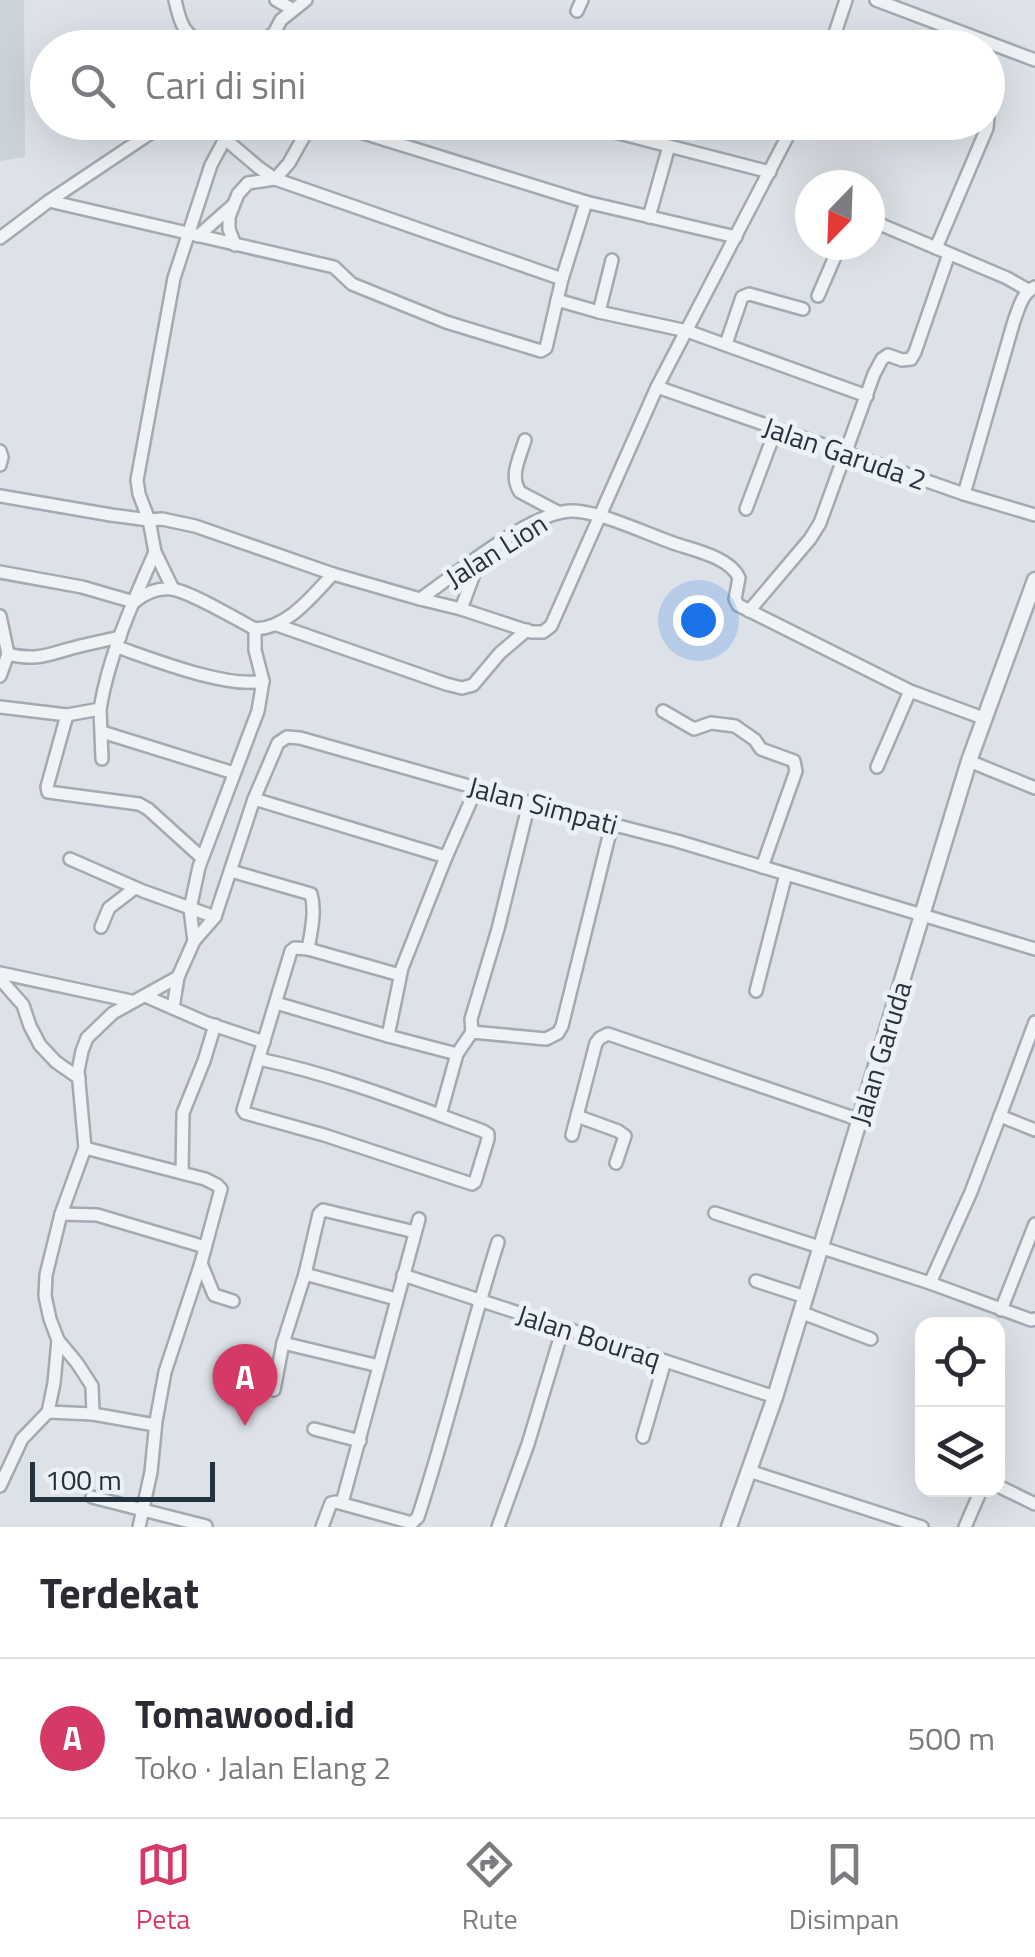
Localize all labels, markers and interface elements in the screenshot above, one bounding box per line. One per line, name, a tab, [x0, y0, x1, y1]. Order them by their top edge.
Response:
search box	[30, 30, 1005, 140]
text: Cari di sini	[145, 56, 306, 114]
icon: search	[65, 58, 120, 113]
north arrow	[795, 170, 885, 260]
street label: Jalan Garuda 2	[757, 405, 933, 501]
street label: Jalan Lion	[437, 502, 555, 598]
your location	[673, 595, 724, 646]
street label: Jalan Simpati	[463, 764, 623, 846]
street label: Jalan Garuda	[838, 976, 922, 1130]
street label: Jalan Bouraq	[511, 1293, 667, 1379]
map controls	[915, 1317, 1005, 1497]
button: locate	[915, 1317, 1005, 1407]
pin: A	[212, 1344, 278, 1426]
button: layers	[915, 1407, 1005, 1497]
scale bar	[30, 1457, 215, 1502]
text: 100 m	[45, 1458, 122, 1501]
text: Terdekat	[40, 1560, 199, 1624]
text: Tomawood.id	[135, 1685, 355, 1743]
text: A	[63, 1714, 82, 1762]
text: 500 m	[907, 1714, 995, 1762]
text: Toko · Jalan Elang 2	[135, 1743, 391, 1791]
tab: Peta	[136, 1837, 191, 1940]
tab: Rute	[462, 1837, 518, 1940]
tab: Disimpan	[789, 1837, 899, 1940]

